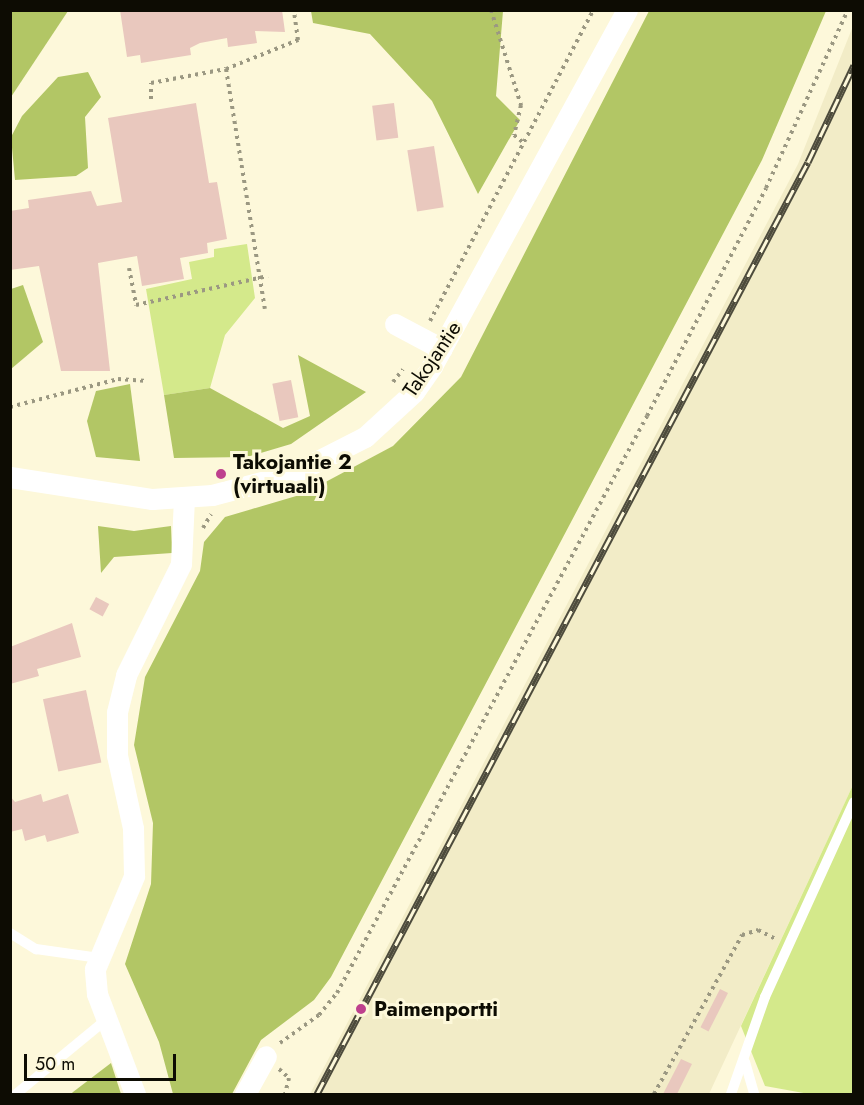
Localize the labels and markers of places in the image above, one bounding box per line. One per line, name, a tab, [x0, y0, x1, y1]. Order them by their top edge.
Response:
place label: Takojantie 2 (virtuaali)	[233, 449, 352, 499]
marker: Takojantie 2 (virtuaali)	[214, 467, 228, 481]
place label: Paimenportti	[374, 996, 498, 1022]
marker: Paimenportti	[352, 1000, 370, 1018]

